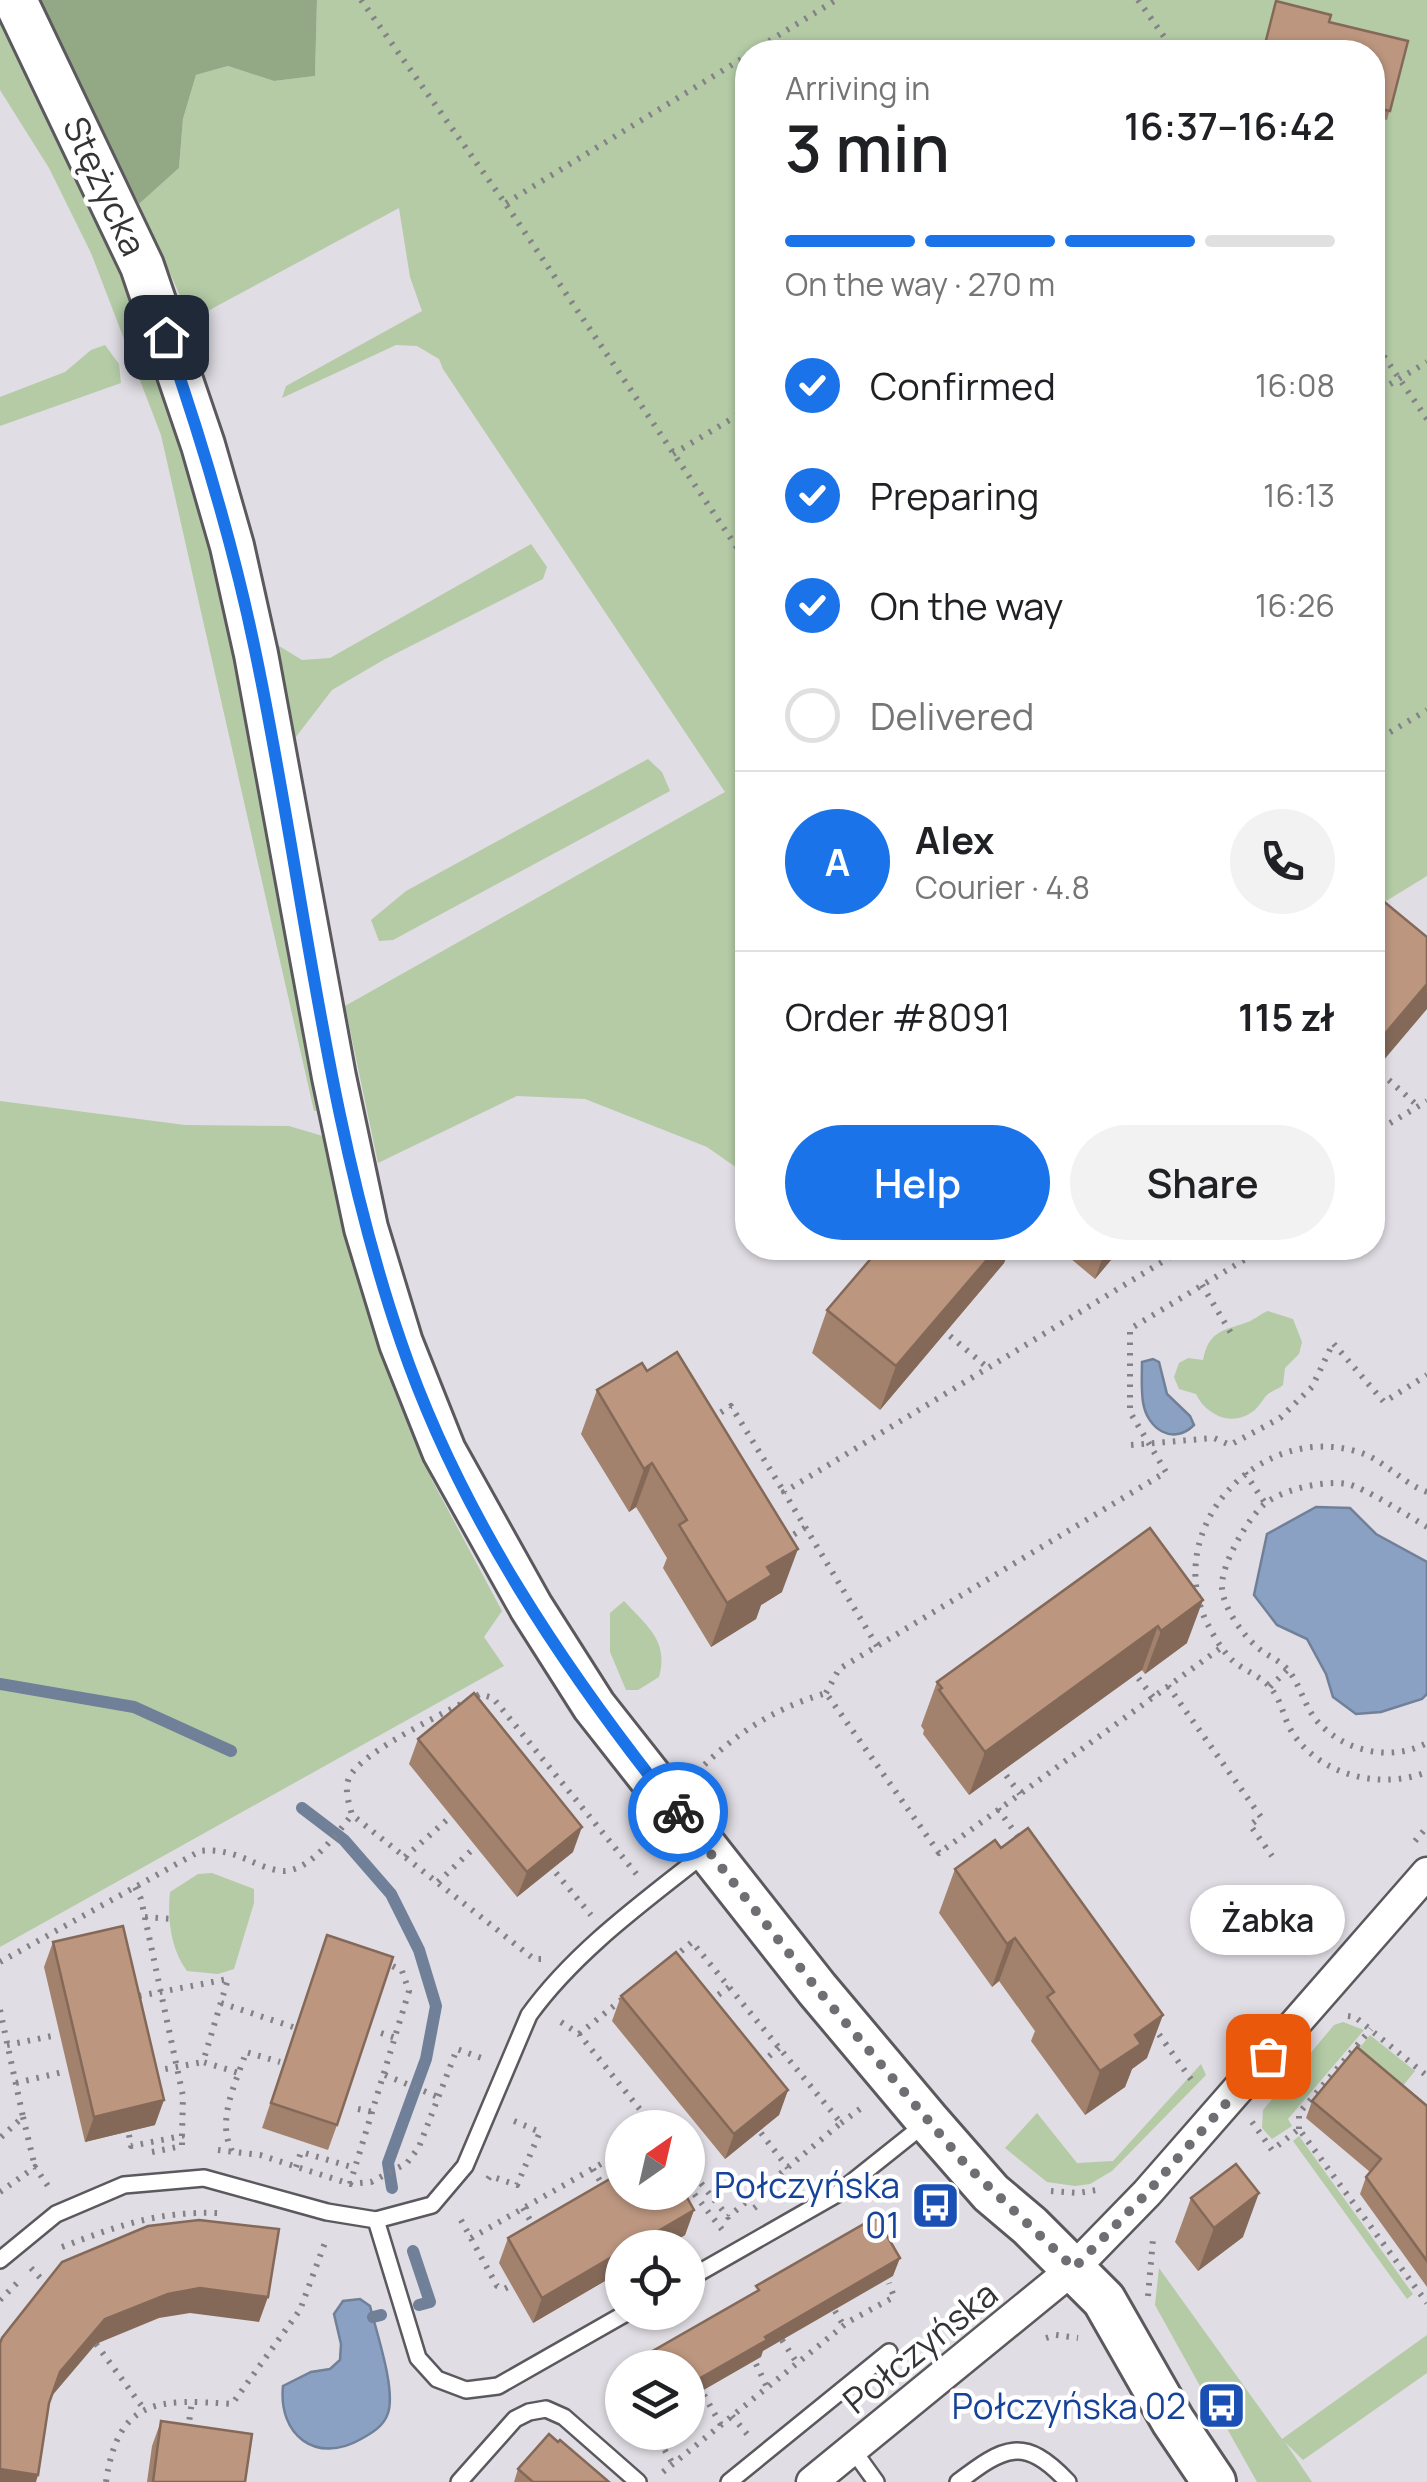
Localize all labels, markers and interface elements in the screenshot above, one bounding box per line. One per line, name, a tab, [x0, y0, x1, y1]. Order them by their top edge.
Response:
text: Arriving in	[785, 66, 930, 110]
text: 16:37–16:42	[1124, 99, 1335, 151]
text: 3 min	[785, 103, 950, 192]
street label: Stężycka	[52, 109, 158, 263]
text: On the way · 270 m	[785, 262, 1055, 306]
pin	[124, 295, 209, 380]
icon: home	[139, 310, 194, 365]
icon: check	[785, 358, 840, 413]
text: Confirmed	[870, 359, 1056, 411]
text: 16:08	[1255, 363, 1335, 407]
icon: check	[785, 468, 840, 523]
text: Preparing	[870, 469, 1039, 521]
text: 16:13	[1263, 473, 1335, 517]
icon: check	[785, 578, 840, 633]
text: On the way	[870, 579, 1063, 631]
text: 16:26	[1255, 583, 1335, 627]
text: Delivered	[870, 689, 1034, 741]
button: phone	[1230, 809, 1335, 914]
text: Alex	[915, 813, 994, 865]
text: A	[825, 835, 850, 887]
text: Courier · 4.8	[915, 865, 1090, 909]
text: Order #8091	[785, 990, 1010, 1042]
text: 115 zł	[1238, 990, 1335, 1042]
button: Help	[785, 1125, 1050, 1240]
button: Share	[1070, 1125, 1335, 1240]
courier	[628, 1762, 728, 1862]
icon: bike	[651, 1785, 706, 1840]
callout: Żabka	[1190, 1886, 1346, 1956]
text: Żabka	[1221, 1898, 1314, 1942]
pin	[1226, 2014, 1311, 2099]
icon: bag	[1241, 2029, 1296, 2084]
north arrow	[605, 2110, 705, 2210]
map controls	[605, 2110, 705, 2450]
place label: Połczyńska 01	[714, 2161, 900, 2249]
bus stop icon: Połczyńska 01	[909, 2179, 961, 2231]
button: locate	[605, 2230, 705, 2330]
street label: Połczyńska	[833, 2270, 1007, 2424]
button: layers	[605, 2350, 705, 2450]
bus stop icon: Połczyńska 02	[1195, 2380, 1247, 2432]
place label: Połczyńska 02	[952, 2382, 1186, 2430]

